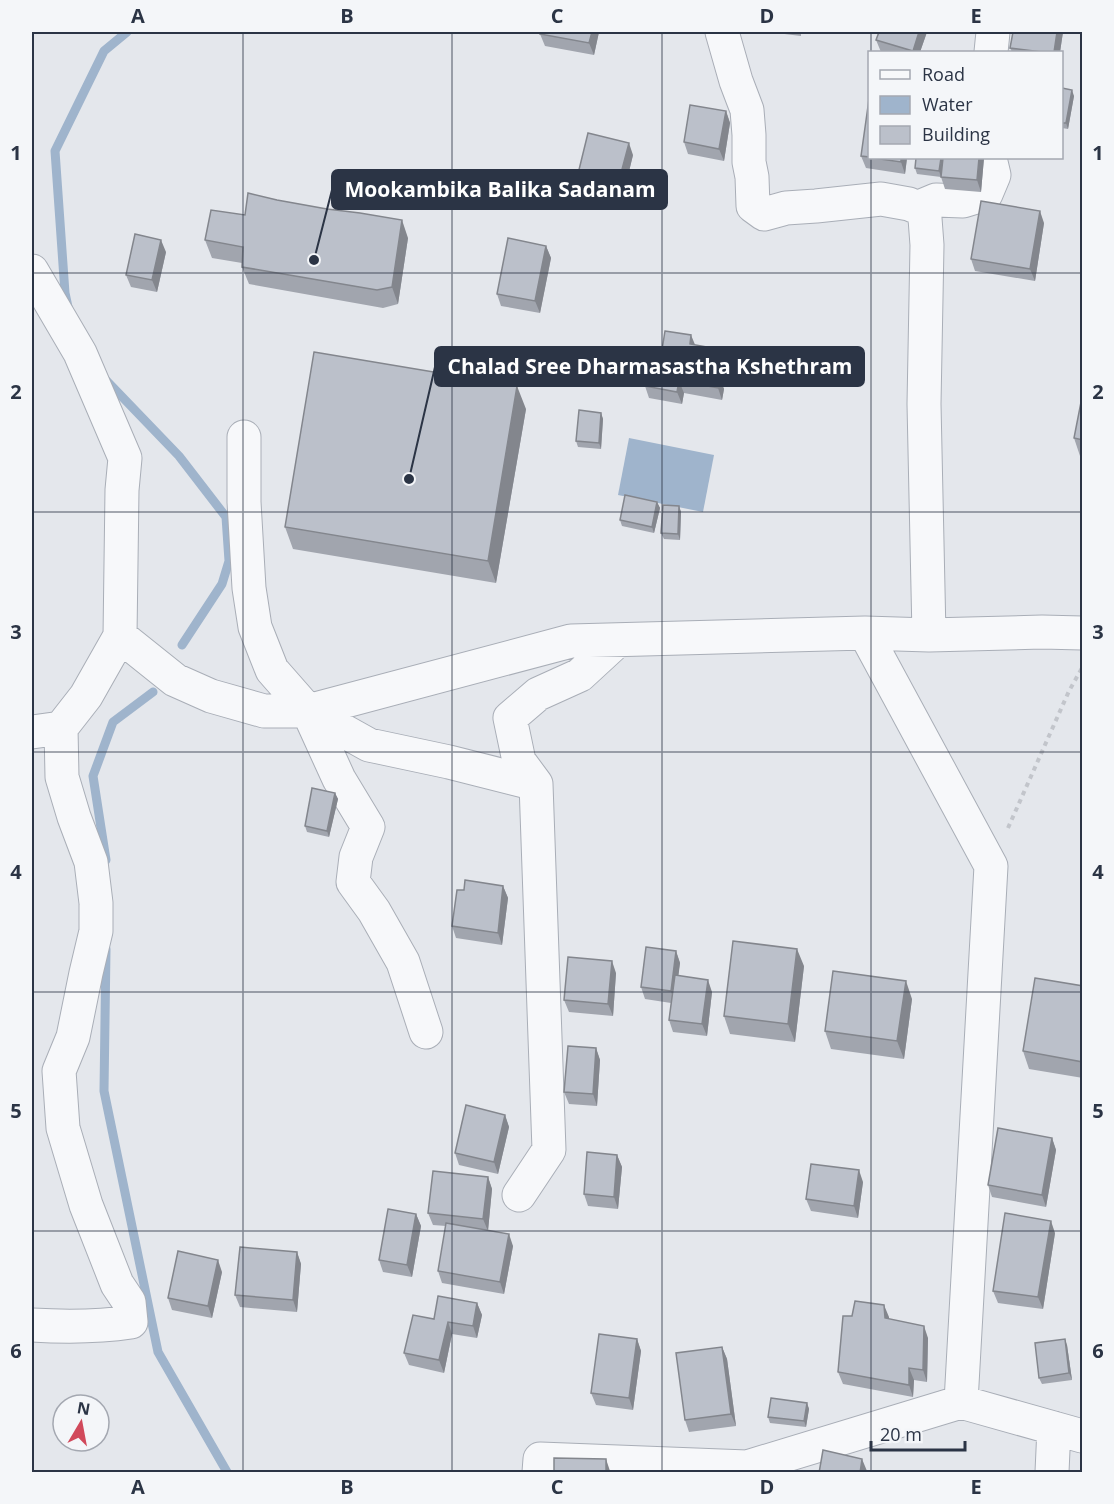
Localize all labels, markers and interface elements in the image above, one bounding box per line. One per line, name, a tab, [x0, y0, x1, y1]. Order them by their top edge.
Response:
text: A	[131, 2, 145, 29]
text: B	[340, 2, 354, 29]
text: C	[551, 2, 564, 29]
text: D	[760, 2, 774, 29]
text: E	[970, 2, 982, 29]
legend	[868, 51, 1063, 159]
text: Road	[922, 62, 965, 86]
text: Water	[922, 92, 973, 116]
text: Building	[922, 122, 990, 146]
text: 1	[10, 139, 22, 166]
text: 1	[1092, 139, 1104, 166]
callout: Mookambika Balika Sadanam	[332, 170, 667, 209]
text: Mookambika Balika Sadanam	[344, 175, 656, 203]
callout: Chalad Sree Dharmasastha Kshethram	[435, 347, 864, 386]
text: Chalad Sree Dharmasastha Kshethram	[448, 352, 852, 380]
text: 2	[10, 378, 22, 405]
text: 2	[1092, 378, 1104, 405]
text: 3	[10, 618, 22, 645]
text: 3	[1092, 618, 1104, 645]
text: 4	[10, 858, 22, 885]
text: 4	[1092, 858, 1104, 885]
text: 5	[10, 1097, 22, 1124]
text: 5	[1092, 1097, 1104, 1124]
text: 6	[10, 1337, 22, 1364]
text: 6	[1092, 1337, 1104, 1364]
north arrow	[51, 1393, 111, 1453]
text: N	[75, 1396, 92, 1420]
scale bar	[871, 1414, 966, 1452]
text: 20 m	[880, 1422, 922, 1446]
text: A	[131, 1473, 145, 1500]
text: B	[340, 1473, 354, 1500]
text: C	[551, 1473, 564, 1500]
text: D	[760, 1473, 774, 1500]
text: E	[970, 1473, 982, 1500]

